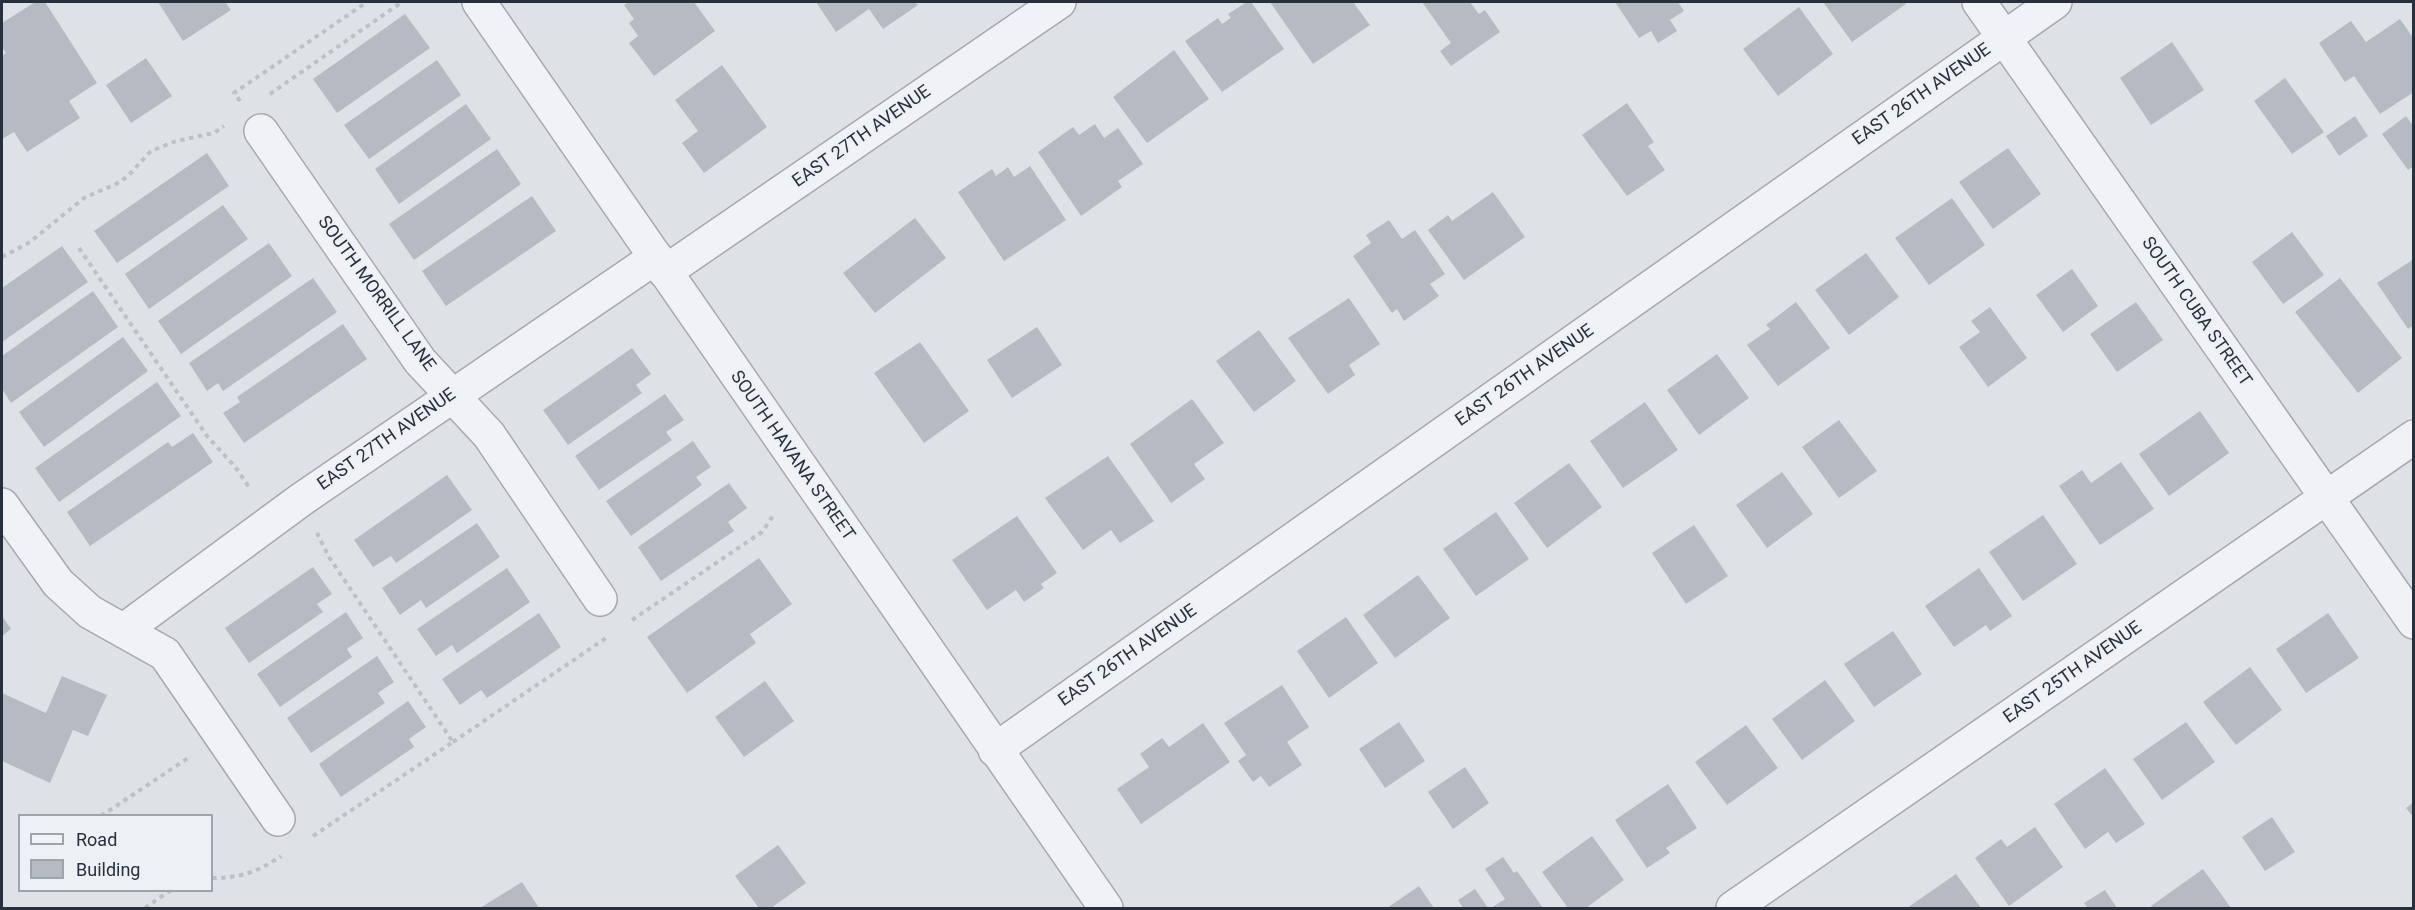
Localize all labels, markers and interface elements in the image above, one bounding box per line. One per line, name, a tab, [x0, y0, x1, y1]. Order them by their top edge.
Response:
street label: EAST 26TH AVENUE	[1849, 39, 1995, 151]
street label: EAST 27TH AVENUE	[789, 81, 935, 193]
street label: SOUTH MORRILL LANE	[312, 212, 440, 376]
street label: SOUTH CUBA STREET	[2136, 233, 2256, 391]
street label: EAST 26TH AVENUE	[1452, 320, 1598, 432]
street label: SOUTH HAVANA STREET	[725, 367, 859, 545]
street label: EAST 27TH AVENUE	[314, 384, 460, 496]
street label: EAST 26TH AVENUE	[1055, 600, 1201, 712]
street label: EAST 25TH AVENUE	[2000, 617, 2146, 729]
legend	[18, 814, 213, 892]
text: Road	[76, 829, 117, 850]
text: Building	[76, 859, 140, 880]

